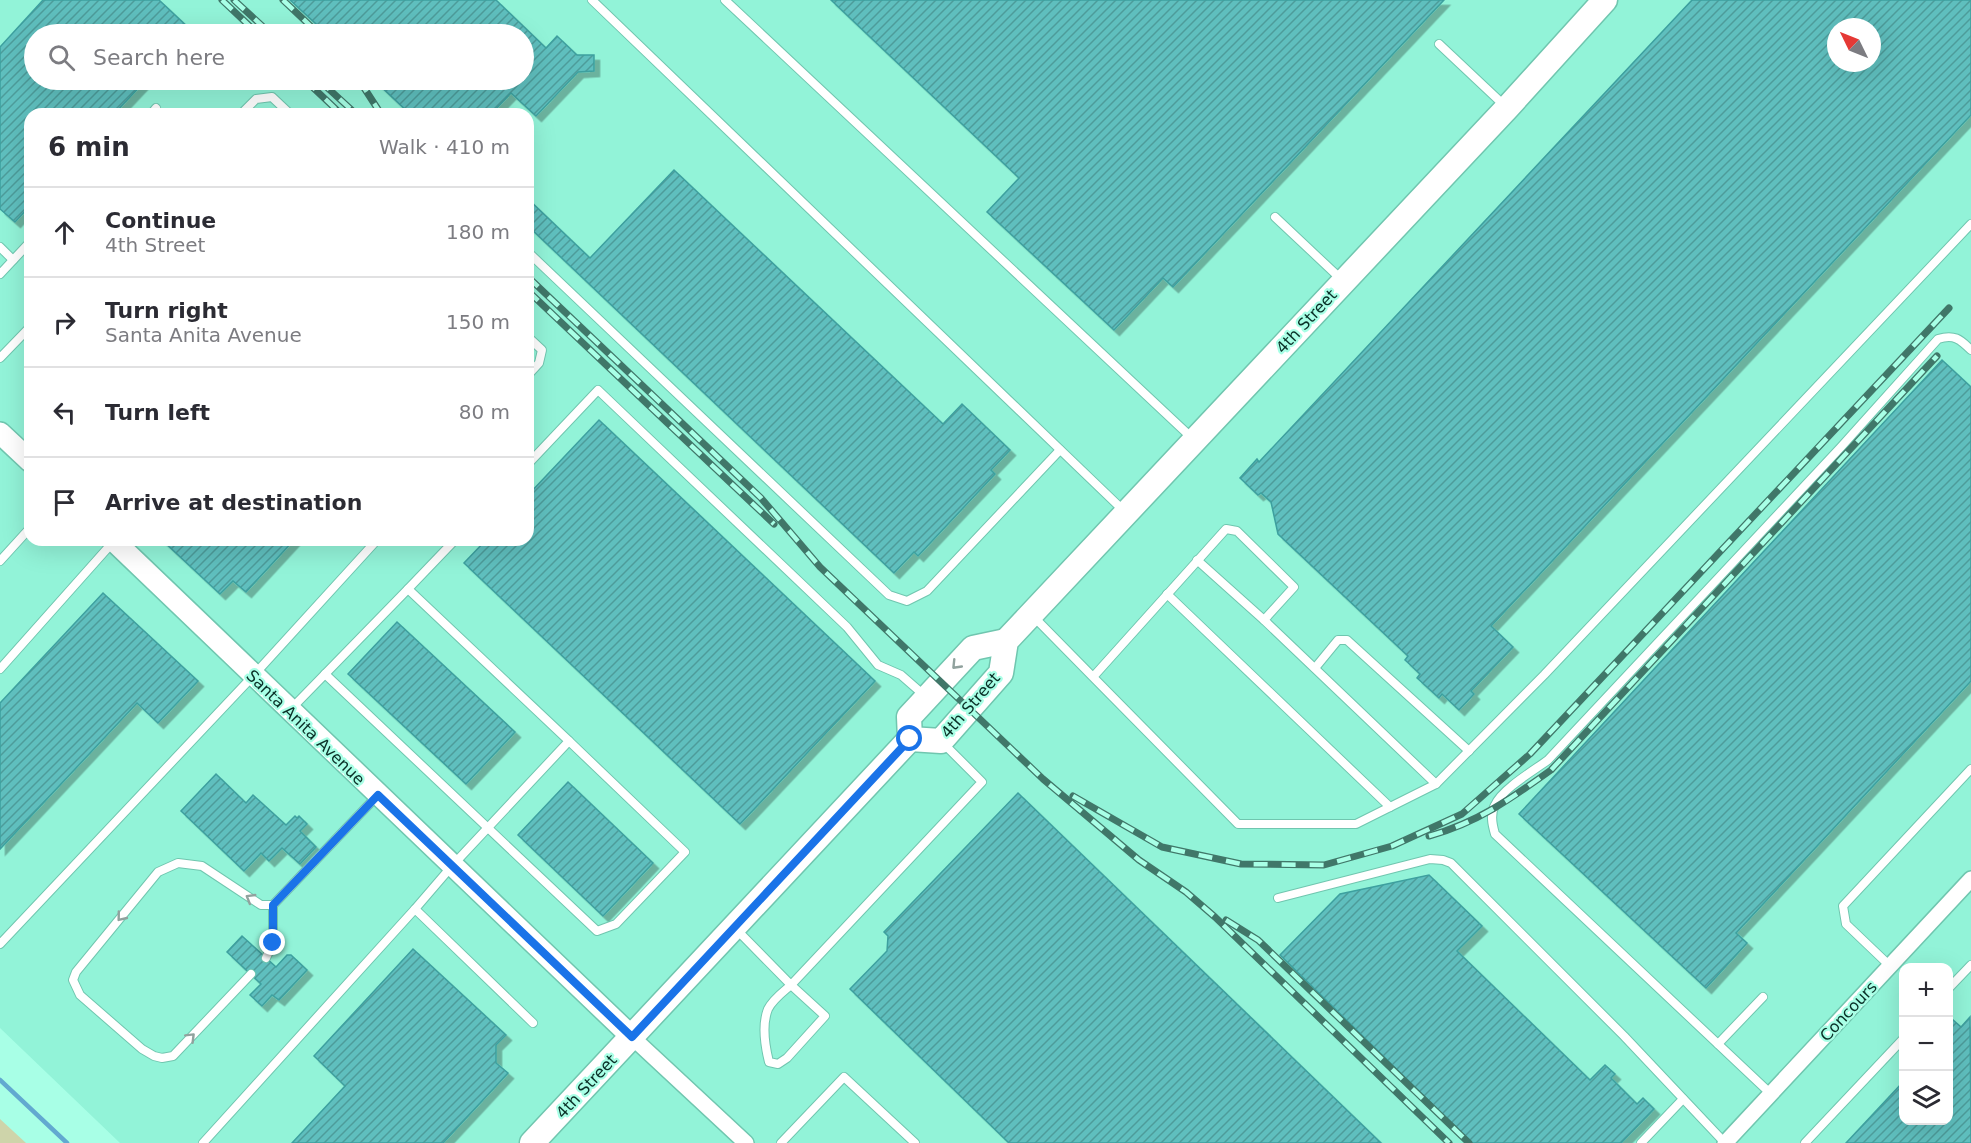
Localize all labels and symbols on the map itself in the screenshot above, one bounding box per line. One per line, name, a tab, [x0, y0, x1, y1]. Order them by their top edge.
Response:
north arrow	[1827, 18, 1881, 72]
street label: 4th Street	[1272, 285, 1341, 357]
one-way arrow	[952, 658, 963, 669]
street label: Santa Anita Avenue	[242, 666, 369, 789]
street label: 4th Street	[937, 669, 1004, 742]
route start	[896, 725, 922, 751]
one-way arrow	[246, 894, 256, 906]
one-way arrow	[117, 910, 128, 921]
route end	[259, 929, 285, 955]
street label: Concours	[1816, 978, 1881, 1045]
one-way arrow	[184, 1034, 195, 1044]
street label: 4th Street	[552, 1050, 621, 1122]

